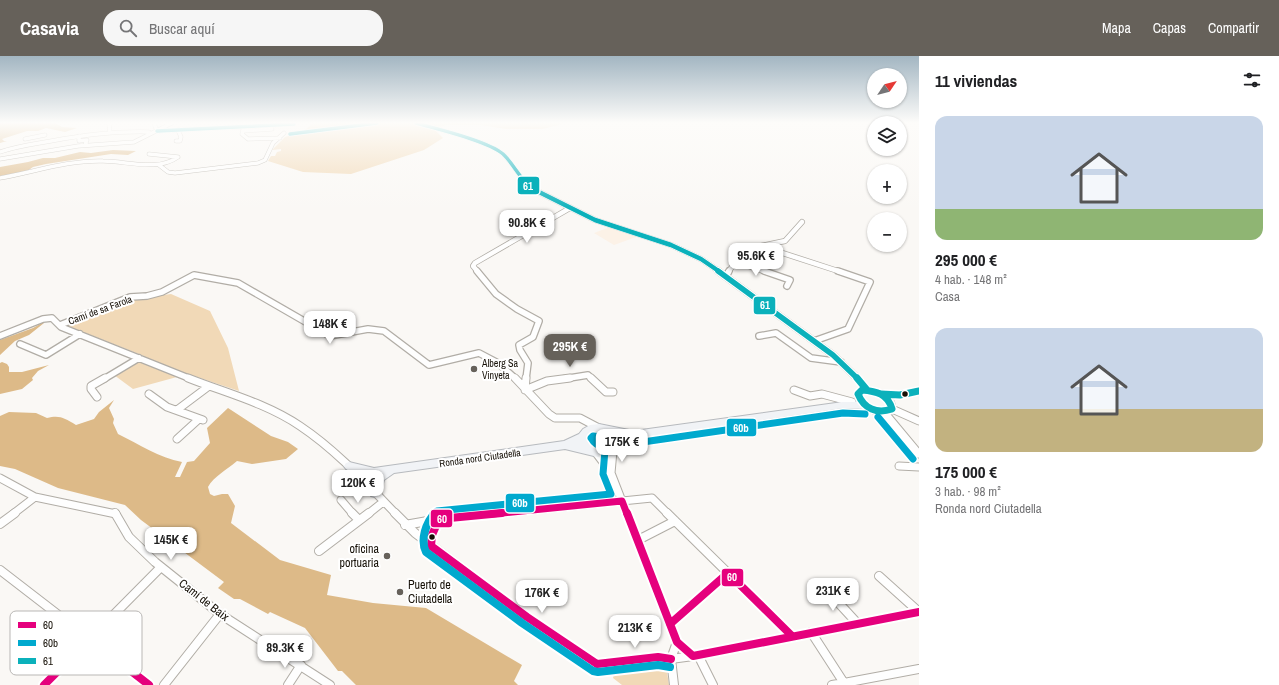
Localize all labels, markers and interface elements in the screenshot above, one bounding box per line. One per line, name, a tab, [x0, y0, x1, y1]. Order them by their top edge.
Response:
search box	[103, 10, 383, 46]
text: Casavia	[20, 15, 79, 41]
icon: search	[117, 17, 139, 39]
text: Buscar aquí	[149, 18, 215, 39]
text: Mapa	[1102, 19, 1131, 37]
text: Capas	[1153, 19, 1186, 37]
text: Compartir	[1208, 19, 1259, 37]
north arrow	[867, 68, 907, 108]
map controls	[867, 68, 907, 252]
text: 11 viviendas	[935, 69, 1017, 92]
icon: filters	[1241, 69, 1263, 91]
button: layers	[867, 116, 907, 156]
icon: home	[1063, 142, 1135, 214]
button: +	[867, 164, 907, 204]
line badge: 61	[517, 176, 540, 195]
text: 61	[523, 179, 533, 193]
pin: 90.8K €	[490, 210, 564, 244]
button: −	[867, 212, 907, 252]
text: 90.8K €	[508, 214, 546, 231]
pin: 95.6K €	[719, 243, 793, 277]
text: 95.6K €	[737, 247, 775, 264]
text: 295 000 €	[935, 248, 997, 271]
text: 4 hab. · 148 m²	[935, 271, 1007, 288]
text: Casa	[935, 288, 960, 305]
street label: Camí de sa Farola	[66, 292, 134, 328]
line badge: 61	[753, 296, 776, 315]
text: 61	[760, 298, 770, 312]
pin: 148K €	[297, 311, 363, 345]
text: 148K €	[313, 315, 347, 332]
pin: 295K €	[537, 334, 603, 368]
text: 295K €	[553, 338, 587, 355]
icon: home	[1063, 354, 1135, 426]
place label: Alberg Sa Vinyeta	[481, 357, 518, 382]
marker: Alberg Sa Vinyeta	[469, 364, 479, 374]
unlabelled marker	[900, 389, 910, 399]
line badge: 60b	[726, 418, 757, 437]
text: 60b	[733, 421, 749, 435]
pin: 175K €	[589, 429, 655, 463]
text: 175K €	[605, 433, 639, 450]
street label: Ronda nord Ciutadella	[438, 446, 522, 470]
text: 175 000 €	[935, 460, 997, 483]
pin: 120K €	[325, 470, 391, 504]
text: 120K €	[341, 474, 375, 491]
text: 3 hab. · 98 m²	[935, 483, 1001, 500]
line badge: 60b	[505, 493, 535, 513]
text: 60b	[512, 496, 528, 510]
text: Ronda nord Ciutadella	[935, 500, 1042, 517]
line badge: 60	[430, 509, 453, 528]
text: 60	[437, 512, 447, 526]
pin: 145K €	[138, 527, 204, 561]
text: 145K €	[154, 531, 188, 548]
unlabelled marker	[427, 532, 437, 542]
place label: oficina portuaria	[340, 541, 380, 571]
marker: oficina portuaria	[382, 551, 392, 561]
line badge: 60	[721, 568, 744, 587]
text: 60	[727, 570, 737, 584]
street label: Camí de Baix	[176, 575, 232, 625]
place label: Puerto de Ciutadella	[408, 577, 453, 607]
pin: 231K €	[800, 578, 866, 612]
pin: 176K €	[509, 580, 575, 614]
text: 231K €	[816, 582, 850, 599]
text: 176K €	[525, 584, 559, 601]
marker: Puerto de Ciutadella	[395, 587, 405, 597]
legend	[10, 611, 142, 675]
pin: 213K €	[602, 615, 668, 649]
text: 60	[43, 618, 53, 632]
text: 213K €	[618, 619, 652, 636]
pin: 89.3K €	[248, 635, 322, 669]
text: 60b	[43, 636, 58, 650]
text: 89.3K €	[266, 639, 304, 656]
text: 61	[43, 654, 53, 668]

